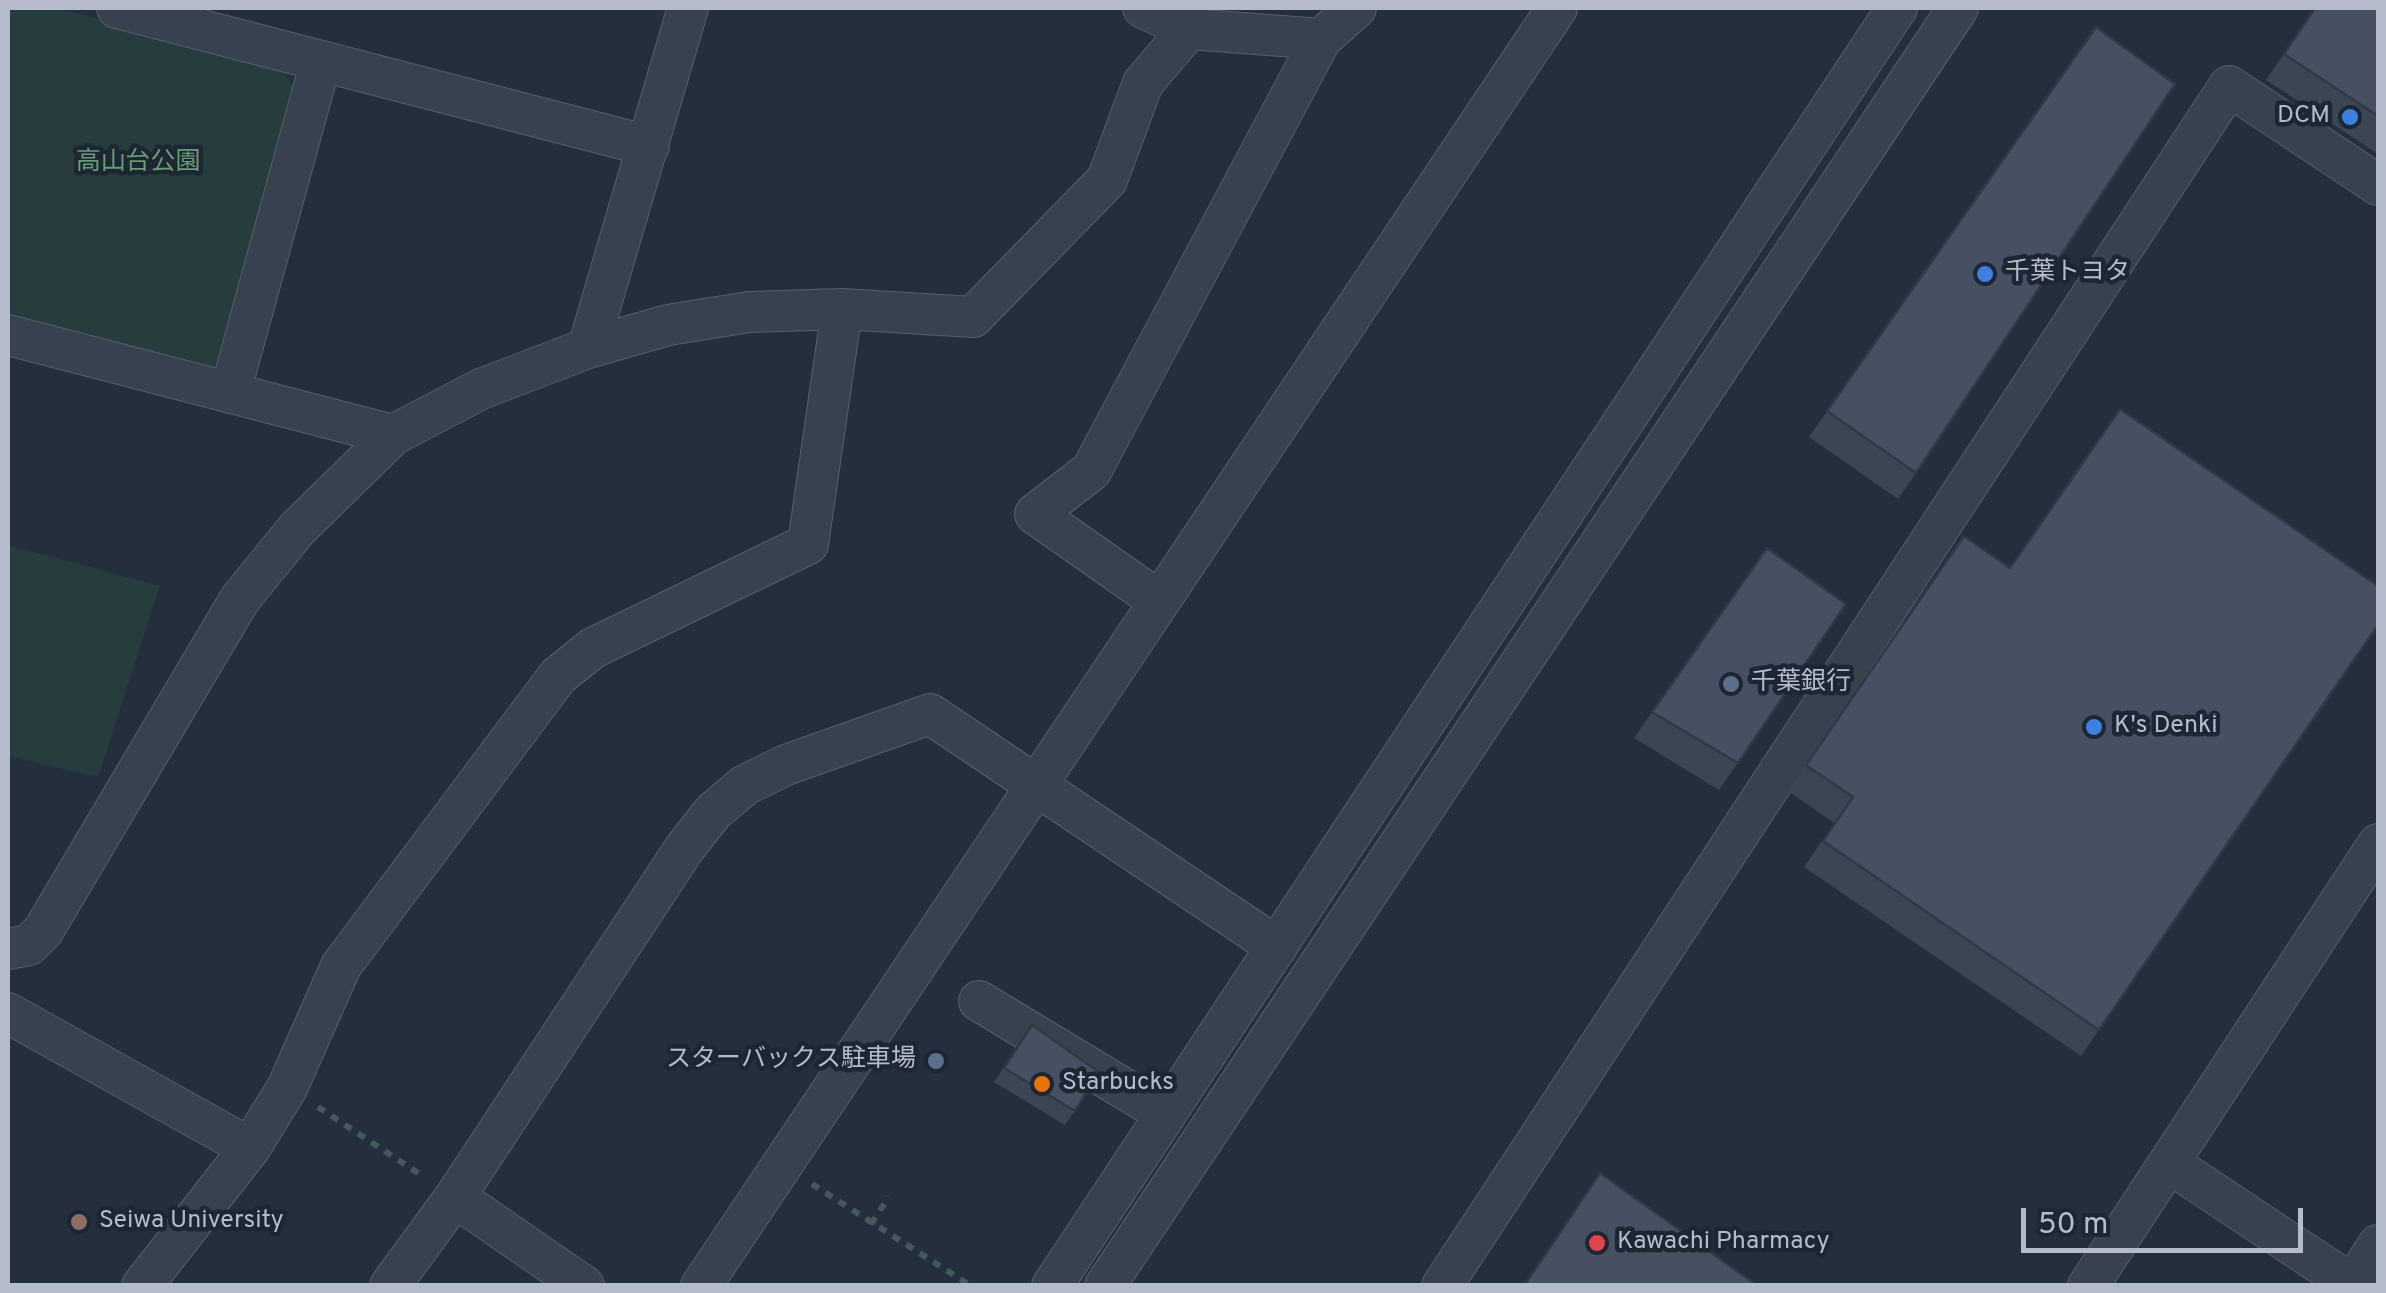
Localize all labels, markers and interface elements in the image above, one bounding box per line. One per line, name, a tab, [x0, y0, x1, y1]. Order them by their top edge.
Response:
place label: DCM	[2277, 102, 2330, 132]
marker: DCM	[2339, 106, 2361, 128]
park label: 高山台公園	[76, 149, 200, 179]
place label: 千葉トヨタ	[2005, 259, 2130, 289]
marker: 千葉トヨタ	[1974, 263, 1996, 285]
place label: 千葉銀行	[1751, 669, 1851, 699]
marker: 千葉銀行	[1720, 673, 1742, 695]
place label: K's Denki	[2114, 712, 2218, 742]
marker: K's Denki	[2083, 716, 2105, 738]
place label: スターバックス駐車場	[666, 1046, 916, 1076]
marker: スターバックス駐車場	[925, 1050, 947, 1072]
place label: Starbucks	[1062, 1069, 1174, 1099]
marker: Starbucks	[1031, 1073, 1053, 1095]
scale bar	[2026, 1188, 2308, 1250]
place label: Seiwa University	[99, 1207, 284, 1237]
text: 50 m	[2038, 1207, 2108, 1244]
marker: Seiwa University	[68, 1211, 90, 1233]
place label: Kawachi Pharmacy	[1617, 1228, 1830, 1258]
marker: Kawachi Pharmacy	[1586, 1232, 1608, 1254]

